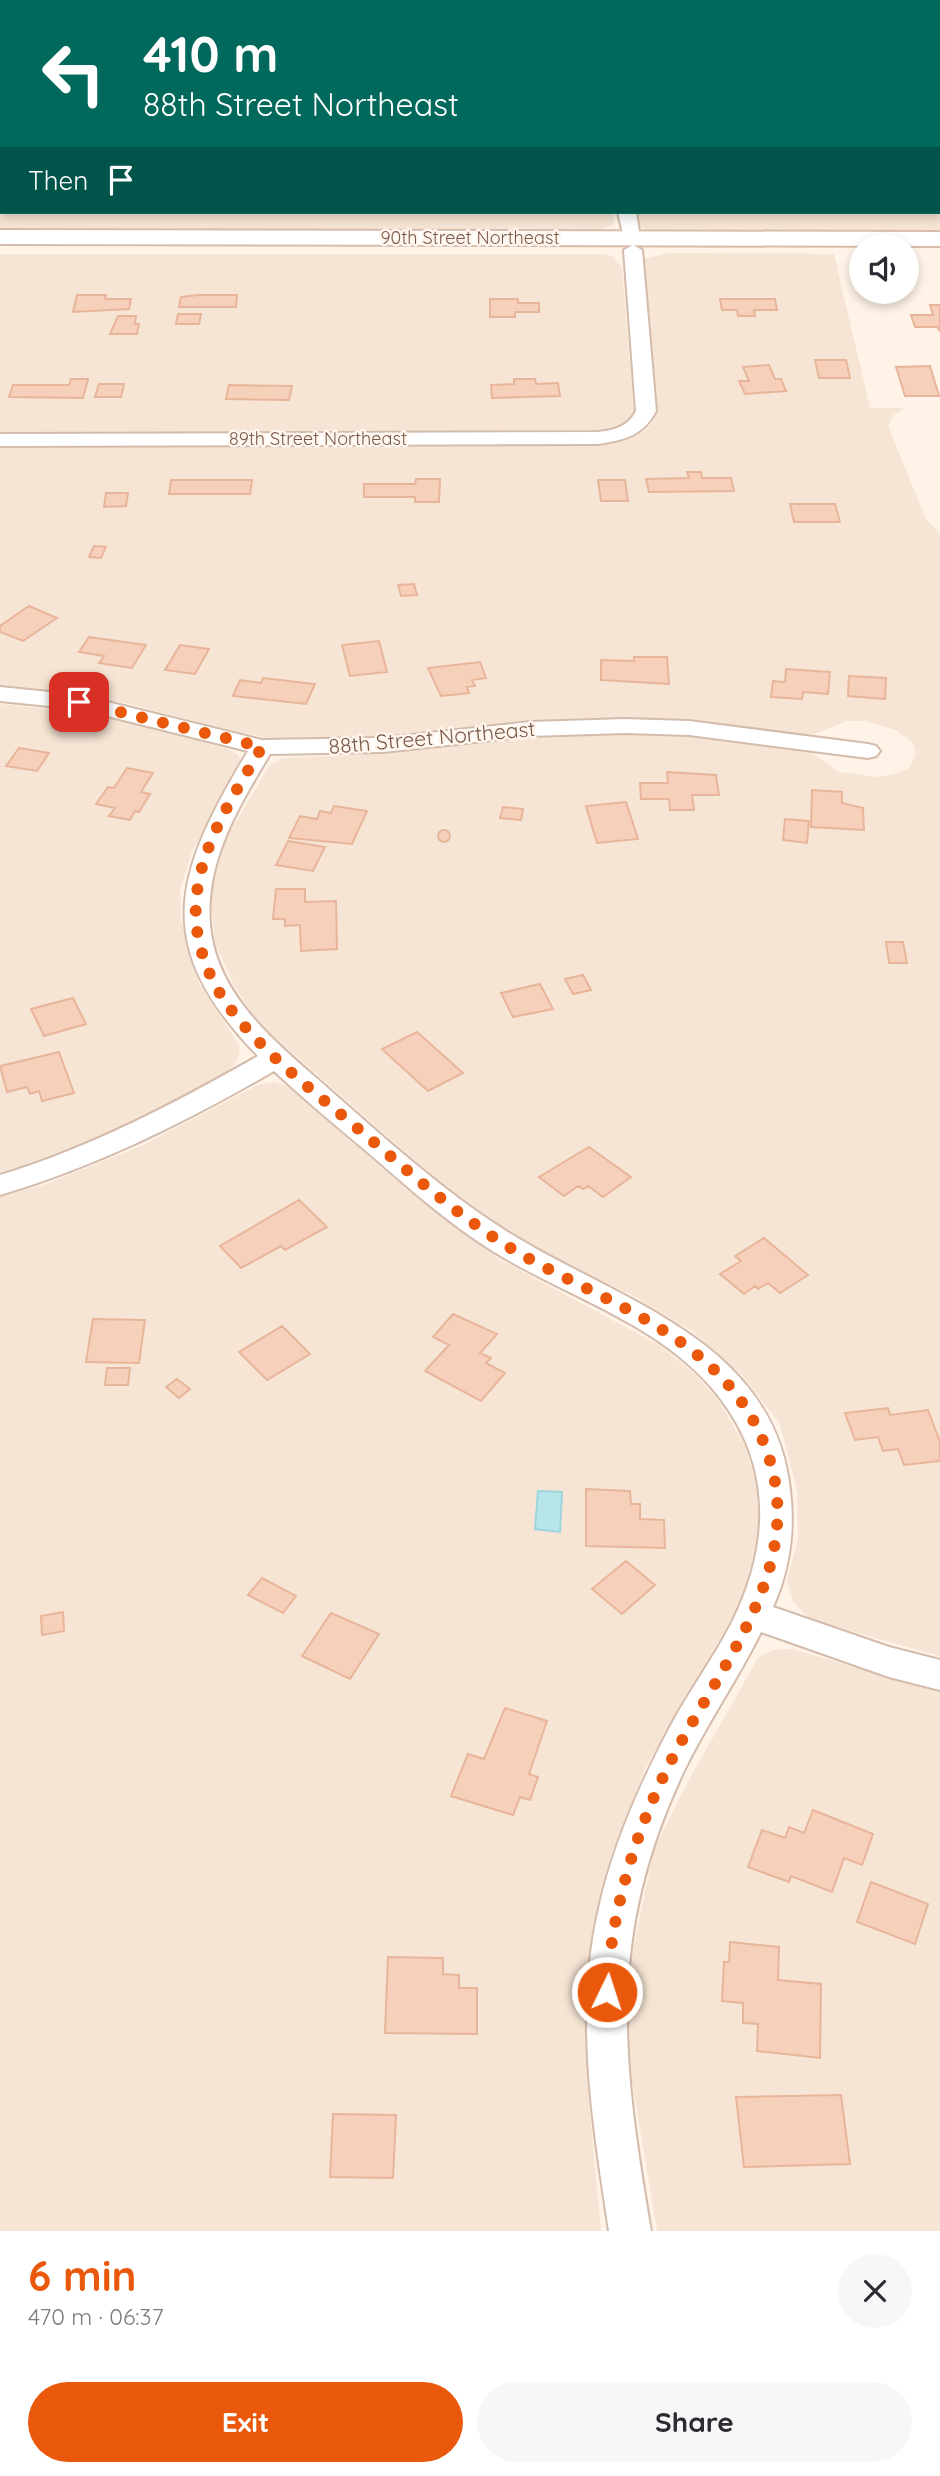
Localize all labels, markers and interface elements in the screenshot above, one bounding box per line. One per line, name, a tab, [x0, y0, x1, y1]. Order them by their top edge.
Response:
text: 410 m	[143, 23, 278, 84]
icon: left	[28, 28, 119, 119]
text: 88th Street Northeast	[143, 84, 459, 124]
icon: arrive	[102, 161, 140, 199]
text: Then	[28, 164, 88, 197]
street label: 90th Street Northeast	[380, 226, 560, 249]
map controls	[849, 234, 919, 304]
button: sound	[849, 234, 919, 304]
street label: 89th Street Northeast	[229, 427, 407, 450]
pin	[49, 672, 109, 732]
icon: arrive	[60, 683, 98, 721]
street label: 88th Street Northeast	[328, 715, 536, 759]
position arrow	[570, 1955, 644, 2029]
text: 6 min	[28, 2249, 137, 2302]
button: close	[838, 2254, 912, 2328]
text: 470 m · 06:37	[28, 2302, 163, 2331]
button: Exit	[28, 2382, 463, 2462]
button: Share	[477, 2382, 912, 2462]

